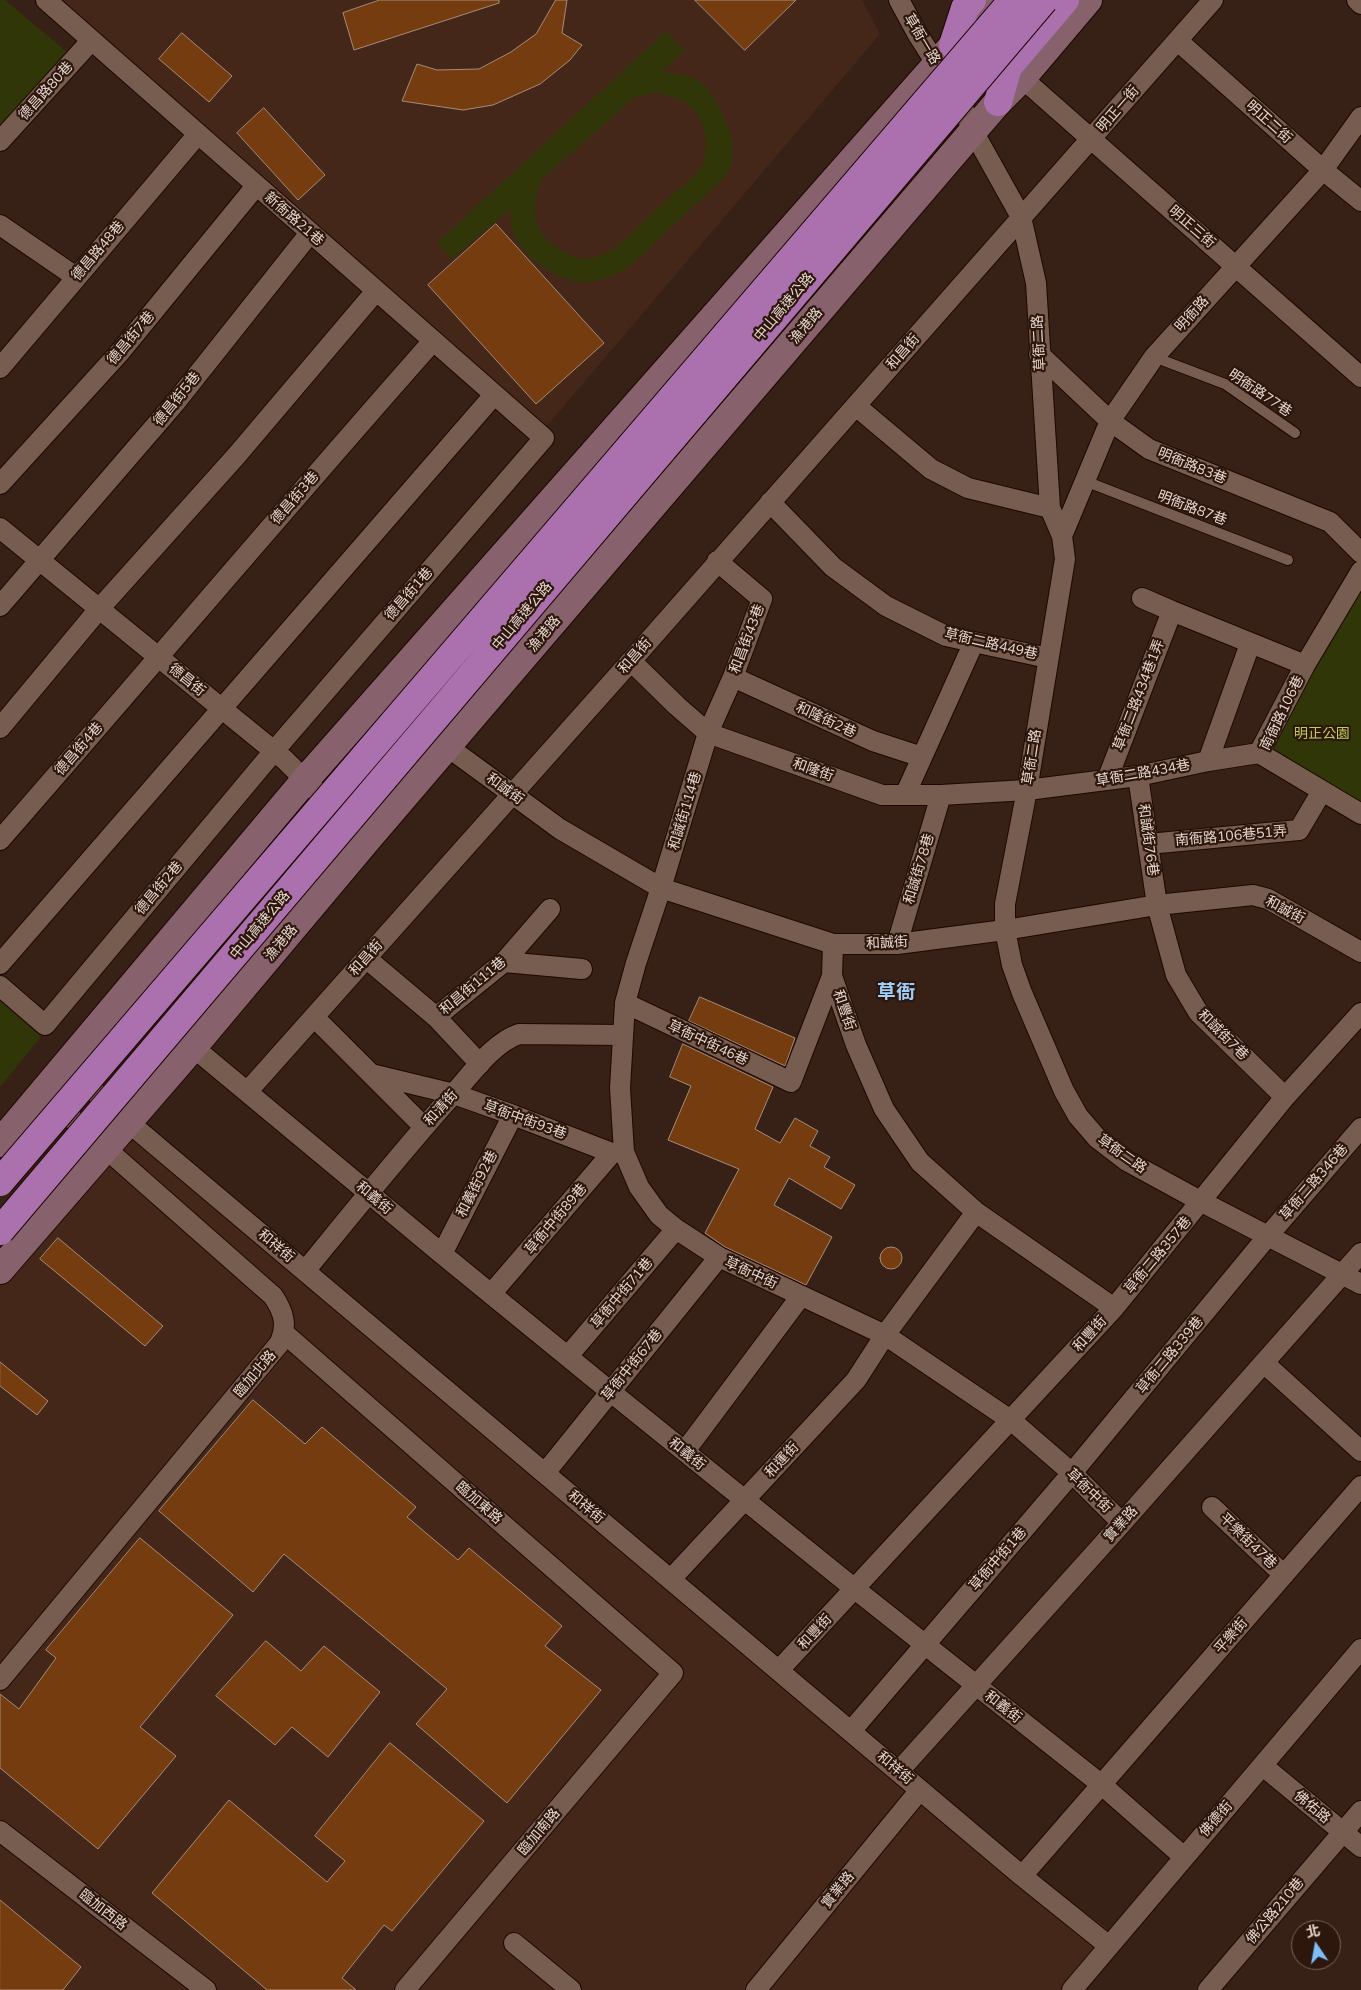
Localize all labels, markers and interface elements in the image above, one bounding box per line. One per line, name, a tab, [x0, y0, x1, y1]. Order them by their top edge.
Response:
street label: 草衙一路	[900, 11, 944, 67]
street label: 德昌路80巷	[15, 58, 77, 124]
street label: 明正一街	[1093, 82, 1143, 136]
street label: 明正二街	[1243, 97, 1295, 147]
street label: 新衙路21巷	[261, 189, 327, 249]
street label: 明正三街	[1165, 202, 1219, 252]
street label: 德昌路48巷	[68, 218, 128, 284]
street label: 中山高速公路	[751, 269, 817, 345]
street label: 明衙路	[1172, 293, 1212, 335]
street label: 漁港路	[786, 305, 826, 347]
street label: 德昌街7巷	[104, 308, 158, 368]
street label: 草衙二路	[1029, 315, 1049, 371]
street label: 和昌街	[883, 331, 923, 373]
street label: 明衙路77巷	[1225, 366, 1295, 420]
street label: 德昌街5巷	[150, 369, 204, 429]
street label: 明衙路83巷	[1155, 445, 1229, 487]
street label: 德昌街3巷	[268, 468, 322, 528]
street label: 明衙路87巷	[1155, 487, 1229, 529]
street label: 德昌街1巷	[382, 564, 436, 624]
street label: 中山高速公路	[489, 578, 555, 654]
street label: 和昌街43巷	[726, 602, 768, 676]
street label: 漁港路	[524, 613, 564, 655]
street label: 草衙二路449巷	[943, 625, 1039, 663]
street label: 和昌街	[615, 635, 655, 677]
street label: 草衙二路434巷1弄	[1110, 637, 1168, 753]
street label: 德昌街	[165, 660, 209, 700]
street label: 南衙路106巷	[1257, 673, 1307, 753]
street label: 和隆街2巷	[793, 699, 859, 741]
street label: 德昌街4巷	[52, 719, 106, 779]
park label: 明正公園	[1294, 726, 1350, 742]
street label: 草衙二路	[1019, 728, 1045, 786]
street label: 和隆街	[790, 755, 836, 785]
street label: 草衙二路434巷	[1095, 756, 1191, 790]
street label: 和誠街	[483, 770, 527, 808]
street label: 和誠街114巷	[665, 770, 705, 852]
street label: 和誠街76巷	[1135, 803, 1161, 877]
street label: 南衙路106巷51弄	[1174, 823, 1288, 849]
street label: 和誠街78巷	[900, 832, 938, 906]
street label: 德昌街2巷	[132, 858, 186, 918]
street label: 中山高速公路	[227, 887, 293, 963]
street label: 和誠街	[1263, 893, 1307, 927]
street label: 漁港路	[261, 922, 301, 964]
street label: 和誠街	[866, 934, 908, 952]
street label: 和昌街	[346, 937, 386, 979]
street label: 和昌街111巷	[436, 953, 510, 1019]
district label: 草衙	[877, 981, 915, 1003]
street label: 和豐街	[829, 987, 859, 1033]
street label: 和誠街7巷	[1194, 1006, 1252, 1064]
street label: 草衙中街46巷	[665, 1017, 751, 1069]
street label: 和清街	[421, 1087, 461, 1129]
street label: 草衙中街93巷	[481, 1097, 569, 1143]
street label: 草衙二路	[1094, 1131, 1150, 1177]
street label: 草衙二路346巷	[1276, 1141, 1352, 1223]
street label: 和義街92巷	[453, 1148, 501, 1220]
street label: 和義街	[353, 1178, 395, 1218]
street label: 草衙中街89巷	[522, 1180, 590, 1258]
street label: 草衙二路357巷	[1121, 1213, 1195, 1297]
street label: 和祥街	[255, 1226, 297, 1266]
street label: 草衙中街71巷	[588, 1254, 656, 1332]
street label: 草衙中街	[722, 1254, 780, 1292]
street label: 和豐街	[1070, 1313, 1110, 1355]
street label: 草衙二路339巷	[1133, 1313, 1207, 1397]
street label: 草衙中街67巷	[598, 1326, 666, 1404]
street label: 臨加北路	[231, 1347, 279, 1401]
street label: 和義街	[665, 1434, 709, 1474]
street label: 和運街	[762, 1439, 802, 1481]
street label: 草衙中街	[1063, 1466, 1115, 1516]
street label: 臨加東路	[452, 1478, 506, 1528]
street label: 和祥街	[565, 1487, 607, 1527]
street label: 實業路	[1101, 1503, 1141, 1545]
street label: 平樂街47巷	[1216, 1510, 1280, 1572]
street label: 草衙中街1巷	[966, 1524, 1030, 1594]
street label: 和豐街	[795, 1611, 835, 1653]
street label: 平樂街	[1211, 1615, 1251, 1657]
street label: 和義街	[981, 1687, 1025, 1727]
street label: 和祥街	[874, 1748, 916, 1788]
street label: 佛佑路	[1291, 1787, 1333, 1827]
street label: 佛德街	[1196, 1798, 1236, 1840]
street label: 臨加南路	[515, 1805, 563, 1859]
street label: 實業路	[818, 1868, 858, 1912]
street label: 佛公路210巷	[1242, 1874, 1308, 1948]
street label: 臨加西路	[76, 1886, 130, 1934]
north arrow	[1291, 1920, 1341, 1970]
text: 北	[1304, 1921, 1322, 1942]

